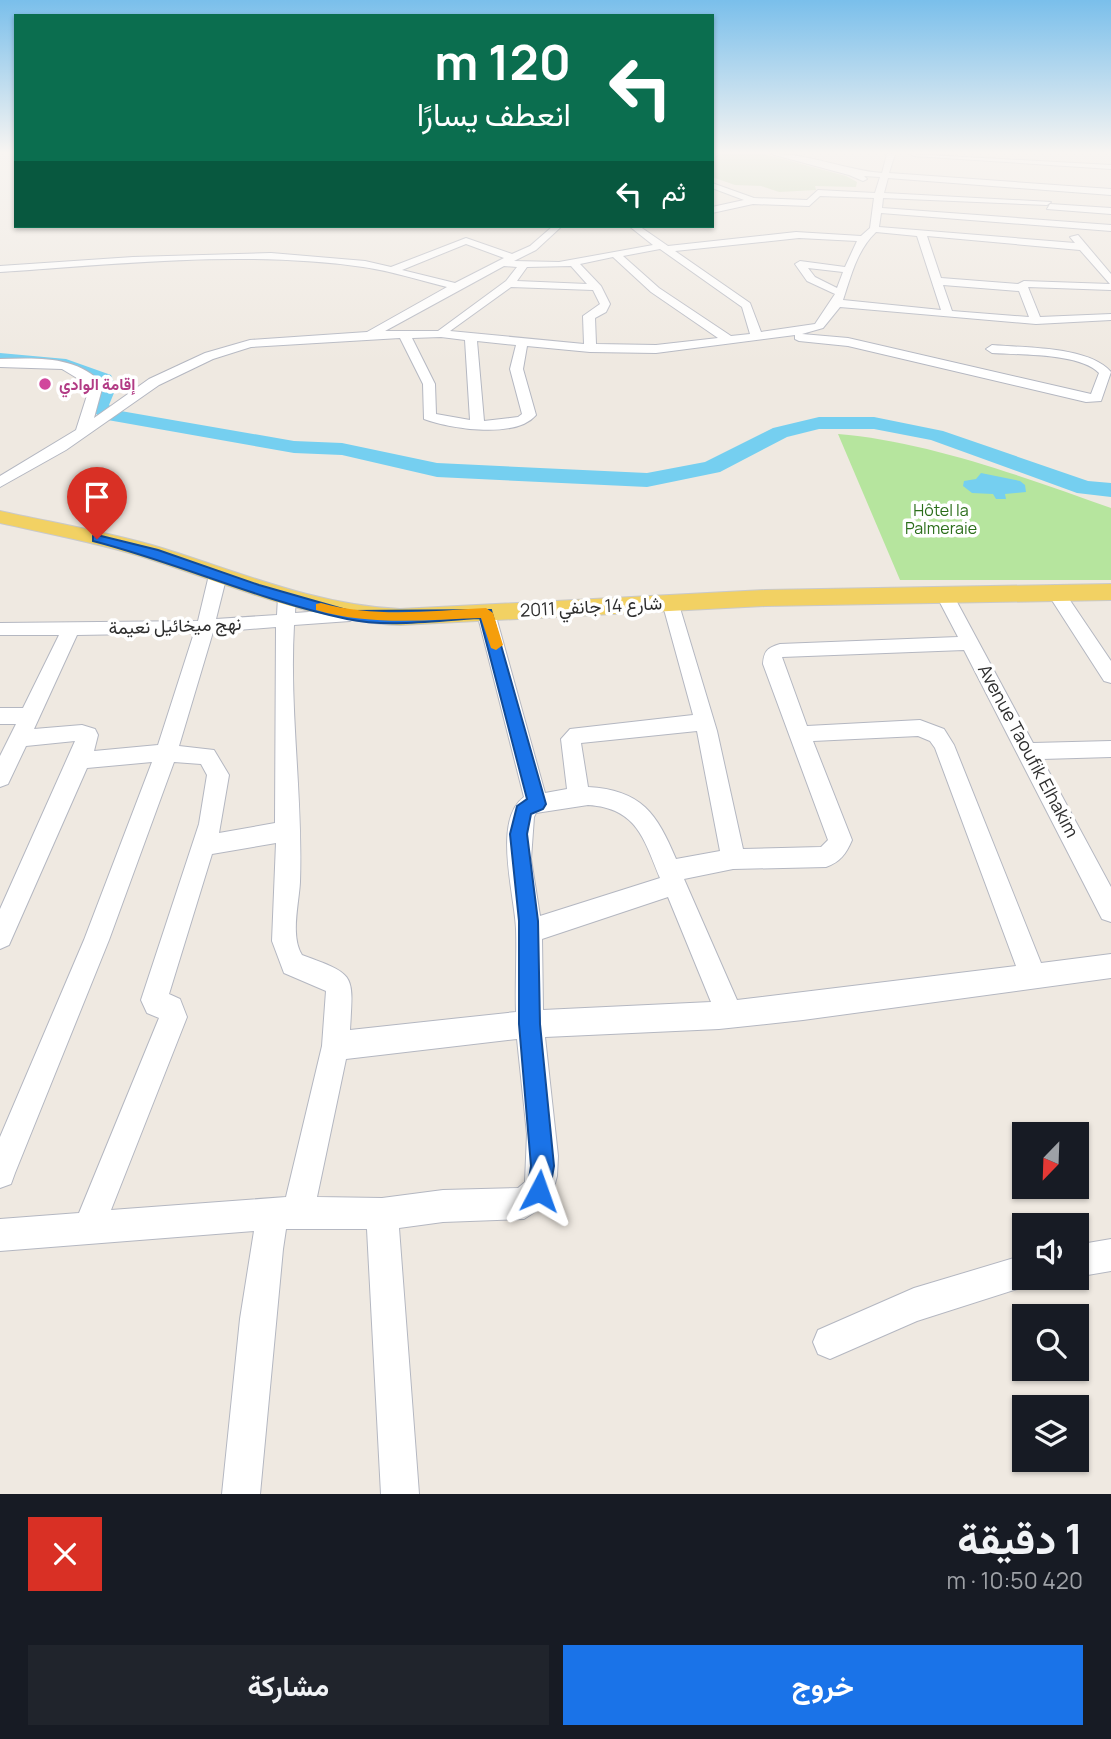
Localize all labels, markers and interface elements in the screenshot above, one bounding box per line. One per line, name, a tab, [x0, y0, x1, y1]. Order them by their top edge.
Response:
text: 120 m	[434, 28, 571, 95]
icon: left	[595, 42, 686, 133]
text: انعطف يسارًا	[417, 92, 571, 136]
text: ثم	[662, 173, 686, 209]
icon: left	[610, 175, 648, 213]
place label: إقامة الوادي	[59, 373, 135, 398]
marker: إقامة الوادي	[37, 376, 53, 392]
pin	[67, 467, 127, 539]
icon: arrive	[78, 478, 116, 516]
park label: Hôtel la Palmeraie	[905, 499, 977, 539]
street label: شارع 14 جانفي 2011	[519, 590, 663, 626]
street label: نهج ميخائيل نعيمة	[108, 611, 242, 640]
street label: Avenue Taoufik Elhakim	[973, 660, 1085, 841]
north arrow	[1012, 1122, 1088, 1199]
map controls	[1012, 1122, 1089, 1472]
position arrow	[502, 1154, 576, 1228]
button: sound	[1012, 1213, 1089, 1290]
button: search	[1012, 1304, 1089, 1381]
button: layers	[1012, 1395, 1089, 1472]
text: 1 دقيقة	[957, 1509, 1083, 1567]
button: close	[28, 1517, 102, 1591]
text: 420 m · 10:50	[947, 1564, 1083, 1596]
button: مشاركة	[28, 1645, 549, 1725]
button: خروج	[563, 1645, 1083, 1725]

